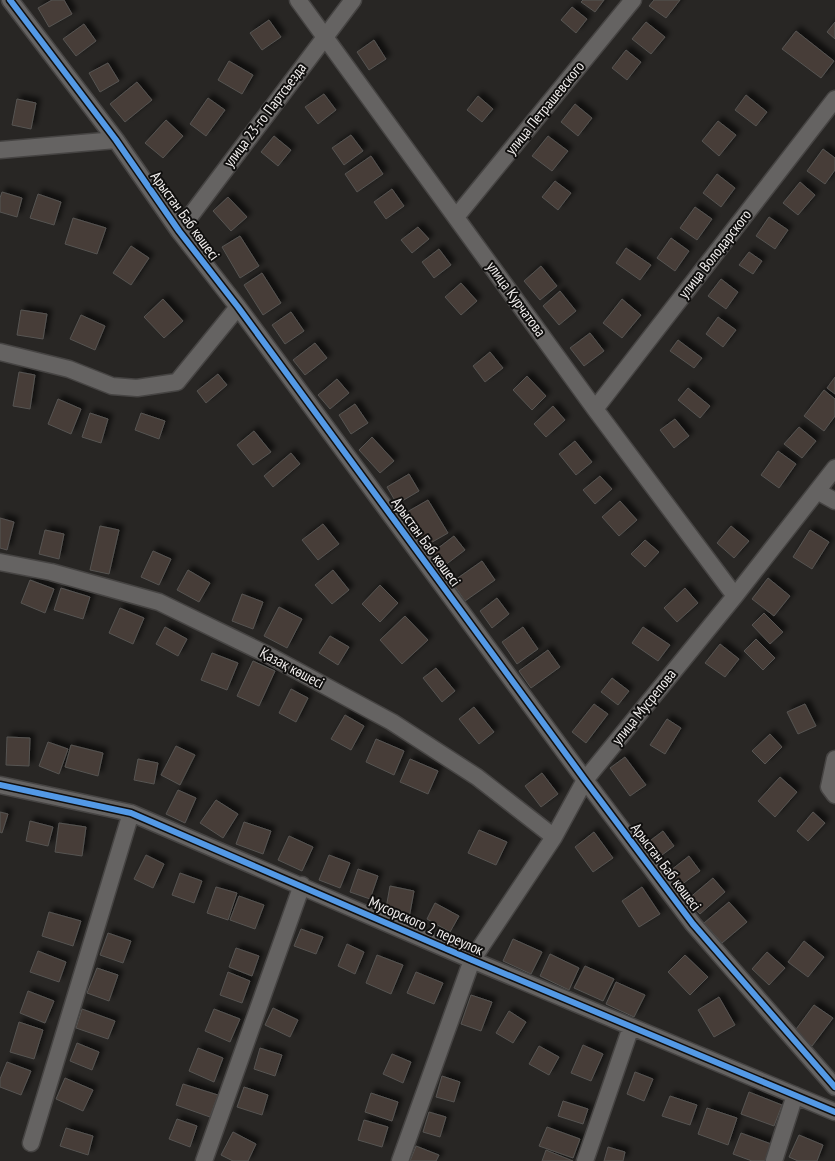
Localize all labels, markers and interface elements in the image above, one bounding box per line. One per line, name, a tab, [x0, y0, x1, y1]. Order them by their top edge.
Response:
street label: улица Петрашевского	[501, 57, 588, 158]
street label: улица 23-го Партсъезда	[219, 59, 310, 171]
street label: Арыстан Баб көшесі	[147, 167, 224, 264]
street label: улица Володарского	[674, 206, 755, 302]
street label: улица Курчатова	[483, 257, 550, 340]
street label: Арыстан Баб көшесі	[388, 493, 465, 590]
street label: Қазақ көшесі	[257, 643, 328, 692]
street label: улица Мусрепова	[607, 665, 680, 748]
street label: Арыстан Баб көшесі	[627, 819, 706, 915]
street label: Мусорского 2 переулок	[366, 892, 487, 959]

